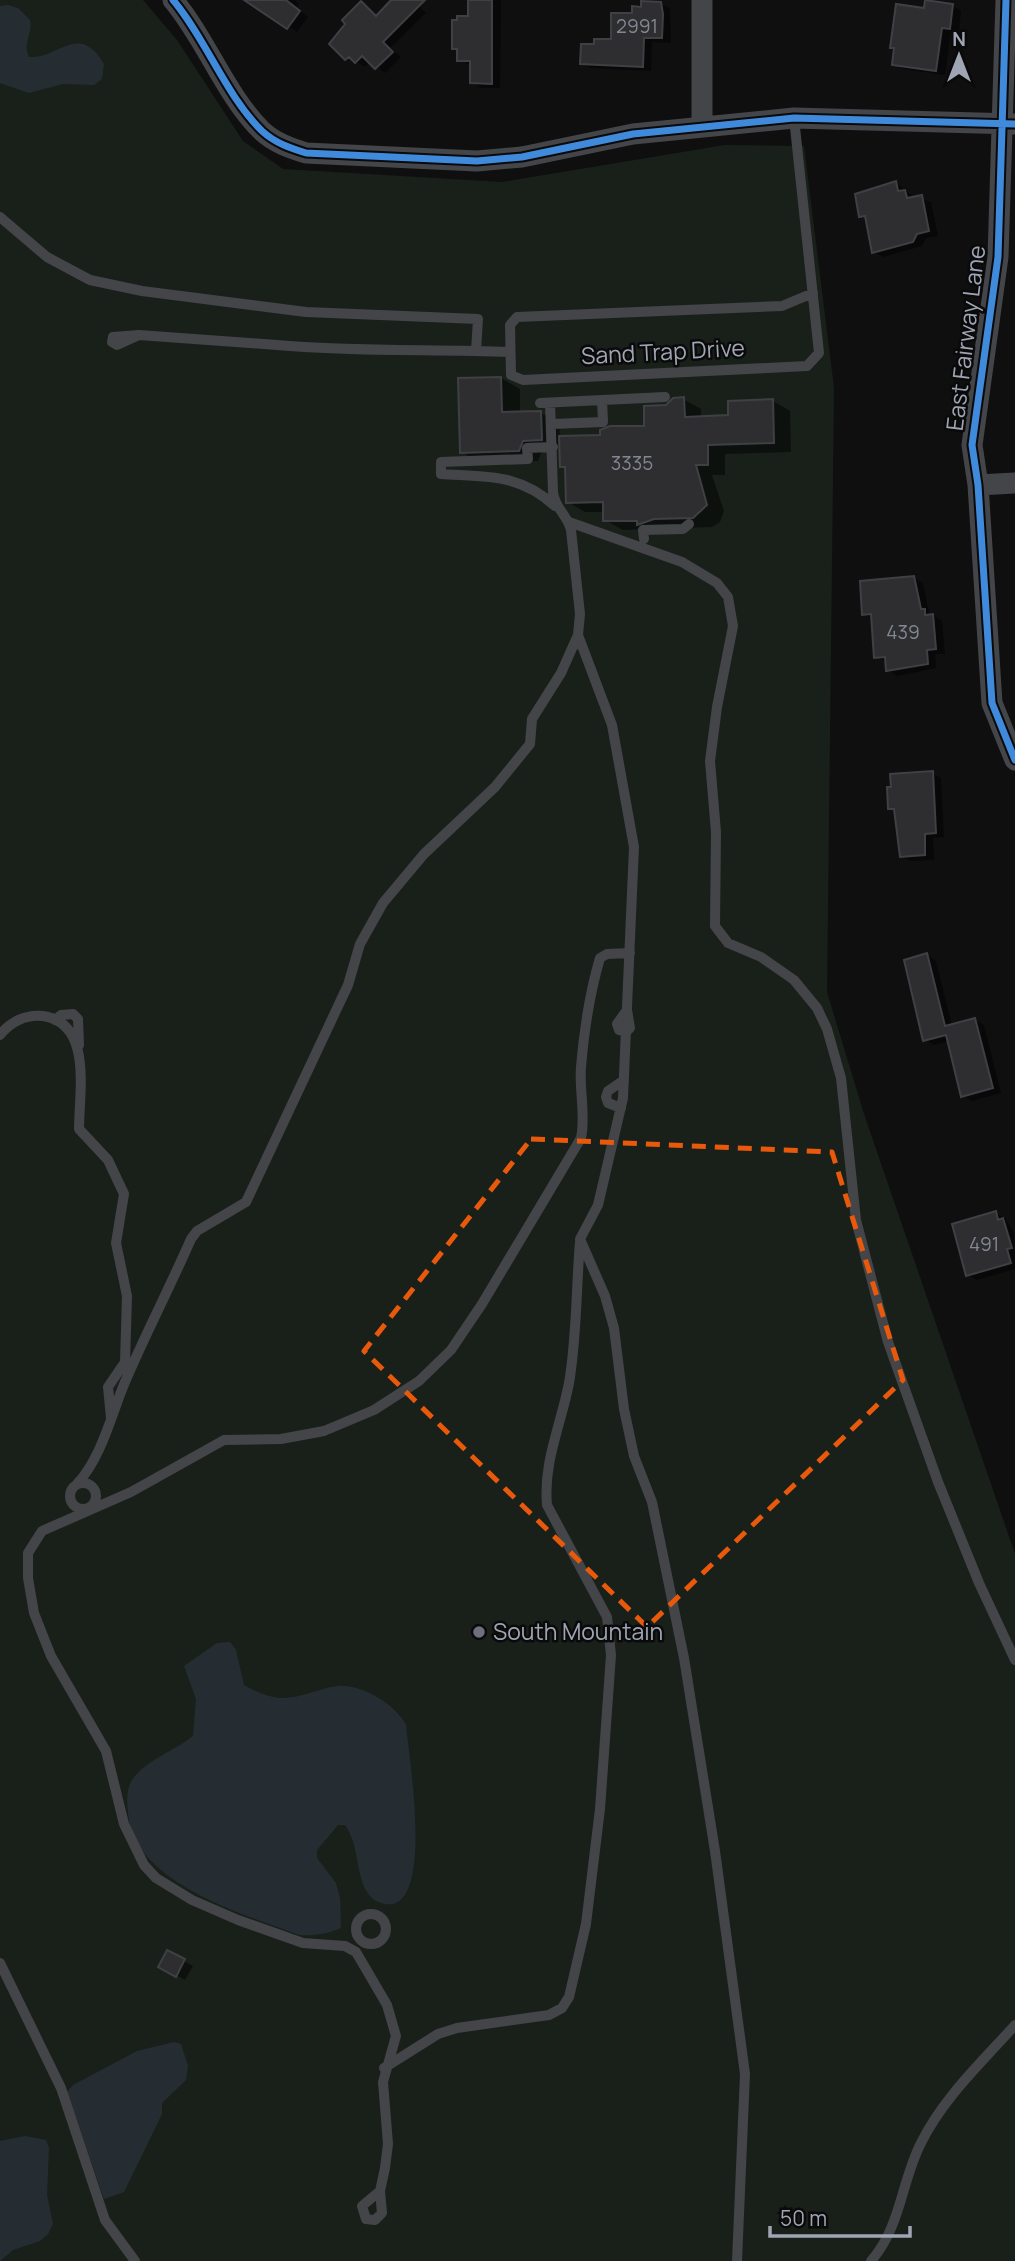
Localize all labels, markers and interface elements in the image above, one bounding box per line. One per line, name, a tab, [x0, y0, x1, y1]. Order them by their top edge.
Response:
house number: 2991	[616, 13, 658, 39]
north arrow	[924, 21, 994, 91]
text: N	[952, 26, 966, 52]
street label: East Fairway Lane	[938, 243, 992, 432]
street label: Sand Trap Drive	[580, 331, 746, 371]
house number: 3335	[611, 450, 653, 476]
house number: 439	[886, 619, 920, 645]
house number: 491	[969, 1231, 999, 1257]
place label: South Mountain	[493, 1615, 663, 1647]
marker: South Mountain	[471, 1624, 487, 1640]
scale bar	[770, 2194, 910, 2238]
text: 50 m	[780, 2204, 827, 2232]

